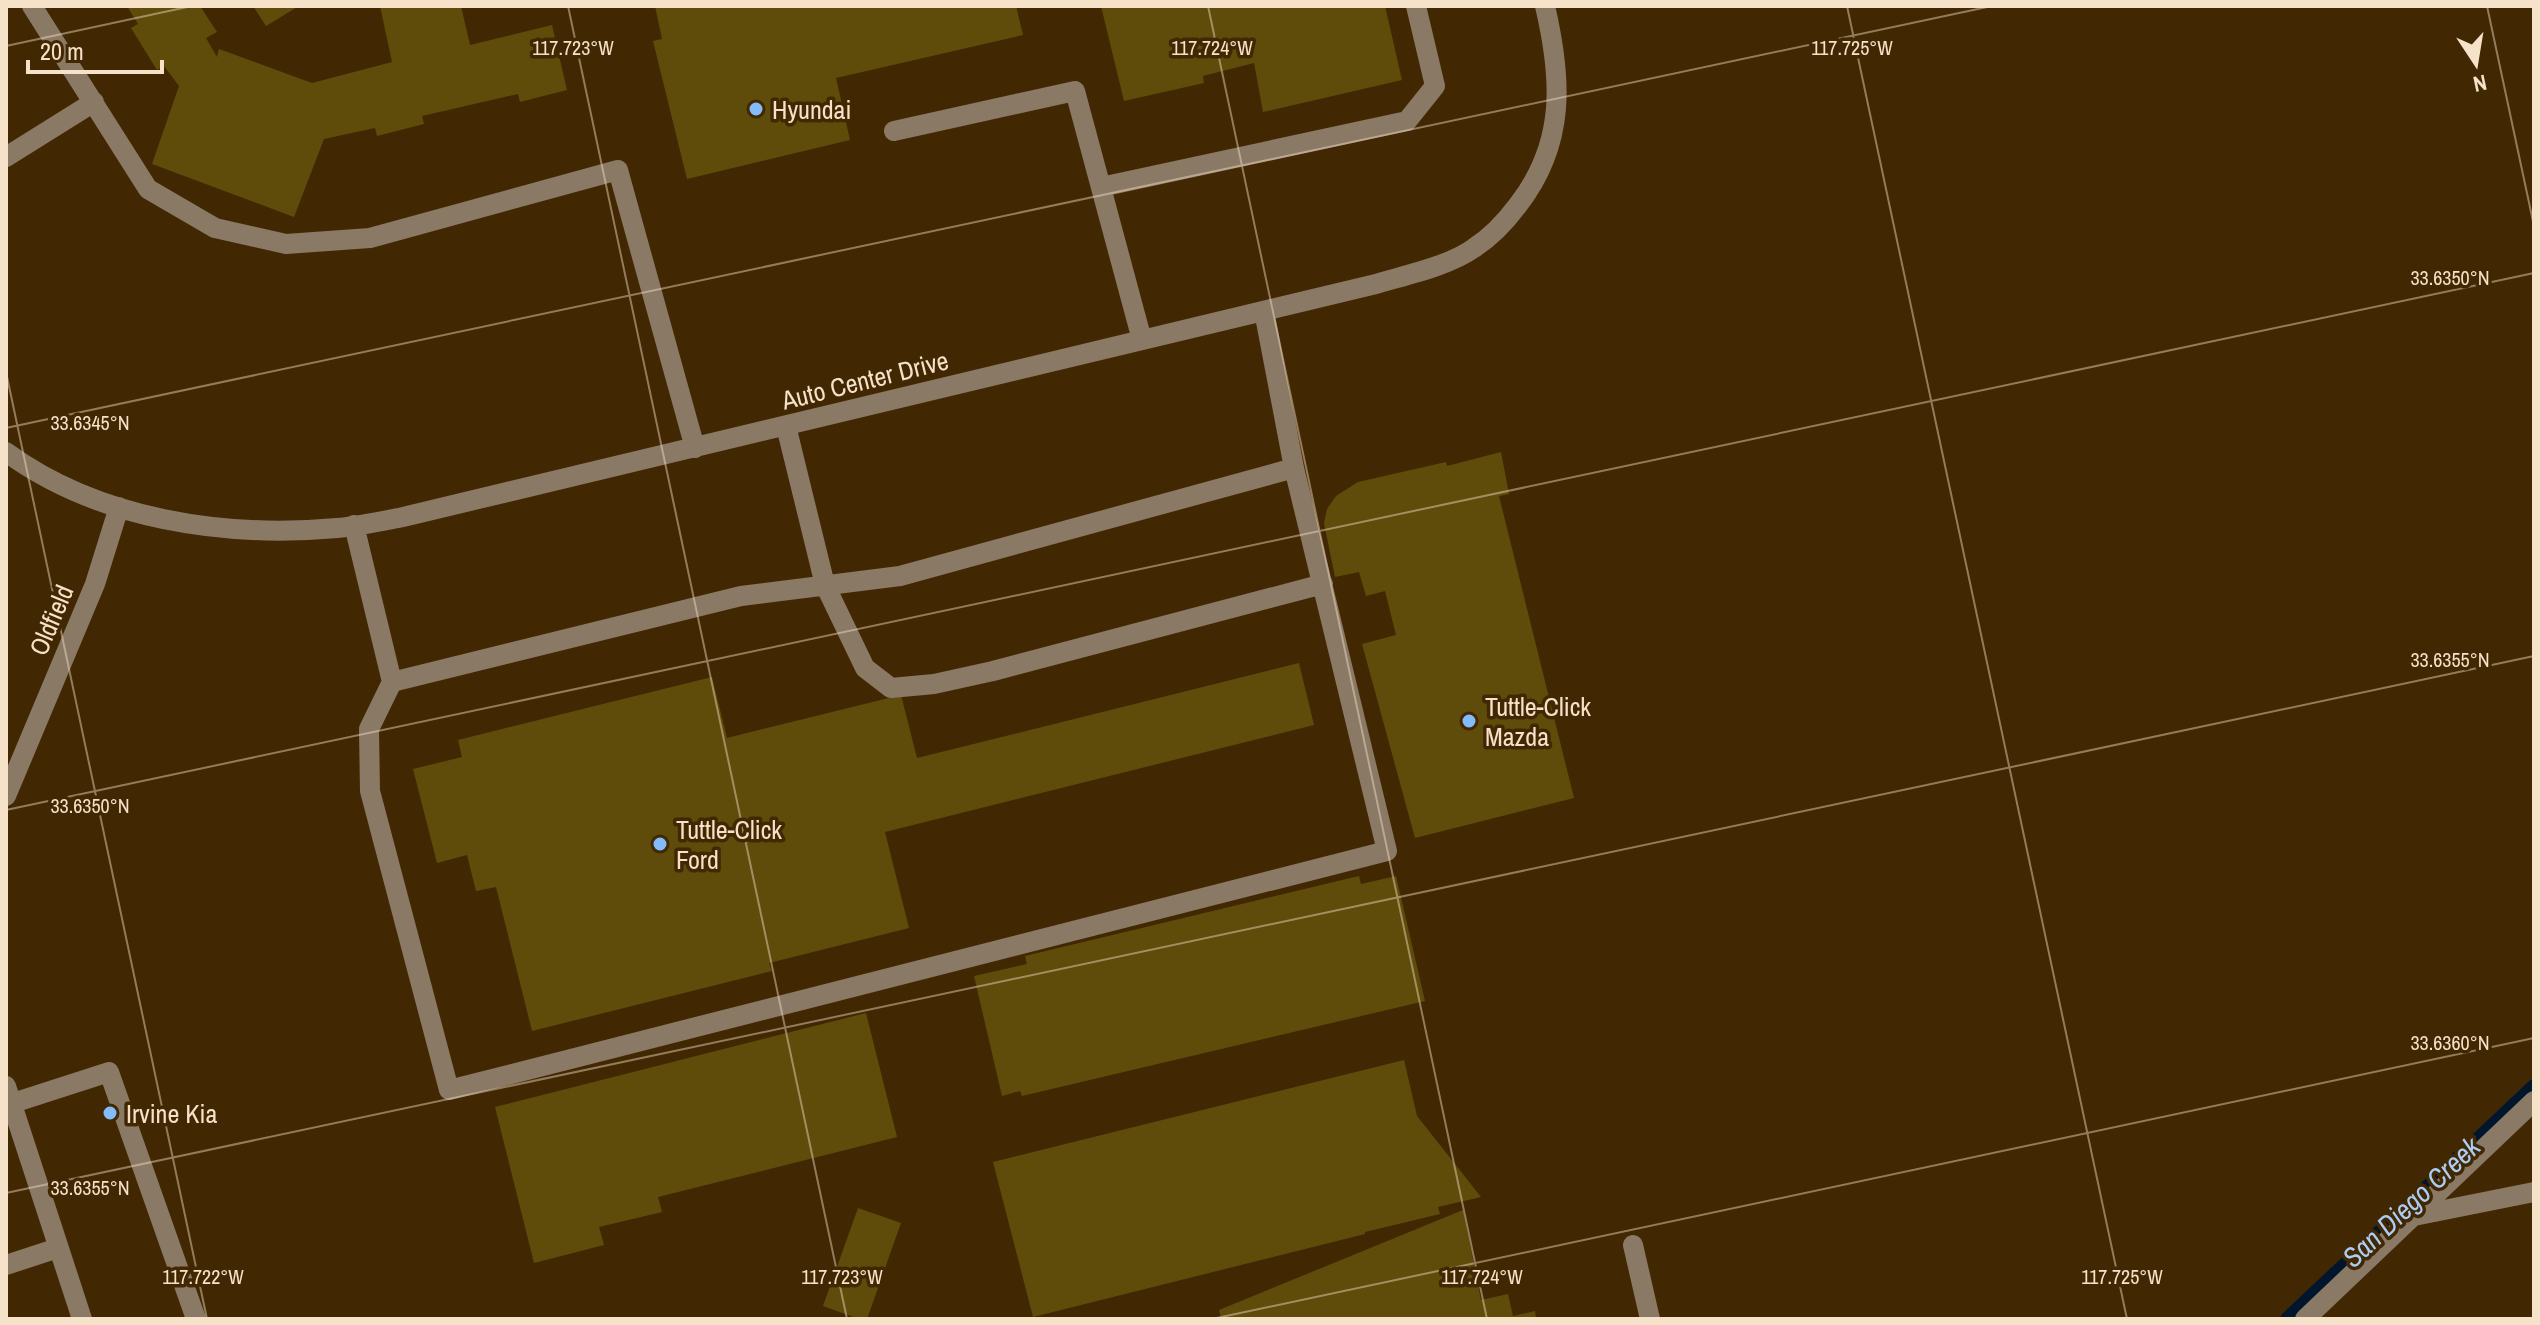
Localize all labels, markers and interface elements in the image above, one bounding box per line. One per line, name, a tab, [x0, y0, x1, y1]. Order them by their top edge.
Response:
scale bar	[28, 24, 162, 74]
north arrow	[2436, 24, 2516, 104]
text: 117.723°W	[532, 34, 614, 61]
text: 117.724°W	[1171, 34, 1253, 61]
text: 117.725°W	[1811, 34, 1893, 61]
text: 20 m	[40, 35, 84, 67]
text: N	[2471, 68, 2490, 100]
place label: Hyundai	[772, 92, 851, 127]
marker: Hyundai	[747, 100, 765, 118]
text: 33.6350°N	[2410, 264, 2490, 291]
street label: Auto Center Drive	[777, 342, 952, 418]
text: 33.6345°N	[50, 409, 130, 436]
street label: Oldfield	[21, 579, 81, 661]
text: 33.6355°N	[2410, 646, 2490, 673]
place label: Tuttle-Click Mazda	[1485, 689, 1591, 754]
marker: Tuttle-Click Mazda	[1460, 712, 1478, 730]
text: 33.6350°N	[50, 792, 130, 819]
place label: Tuttle-Click Ford	[676, 812, 782, 877]
marker: Tuttle-Click Ford	[651, 835, 669, 853]
text: 33.6360°N	[2410, 1029, 2490, 1056]
place label: Irvine Kia	[126, 1096, 217, 1131]
marker: Irvine Kia	[101, 1104, 119, 1122]
water label: San Diego Creek	[2334, 1127, 2489, 1276]
text: 33.6355°N	[50, 1174, 130, 1201]
text: 117.722°W	[162, 1263, 244, 1290]
text: 117.723°W	[801, 1263, 883, 1290]
text: 117.724°W	[1441, 1263, 1523, 1290]
text: 117.725°W	[2081, 1263, 2163, 1290]

